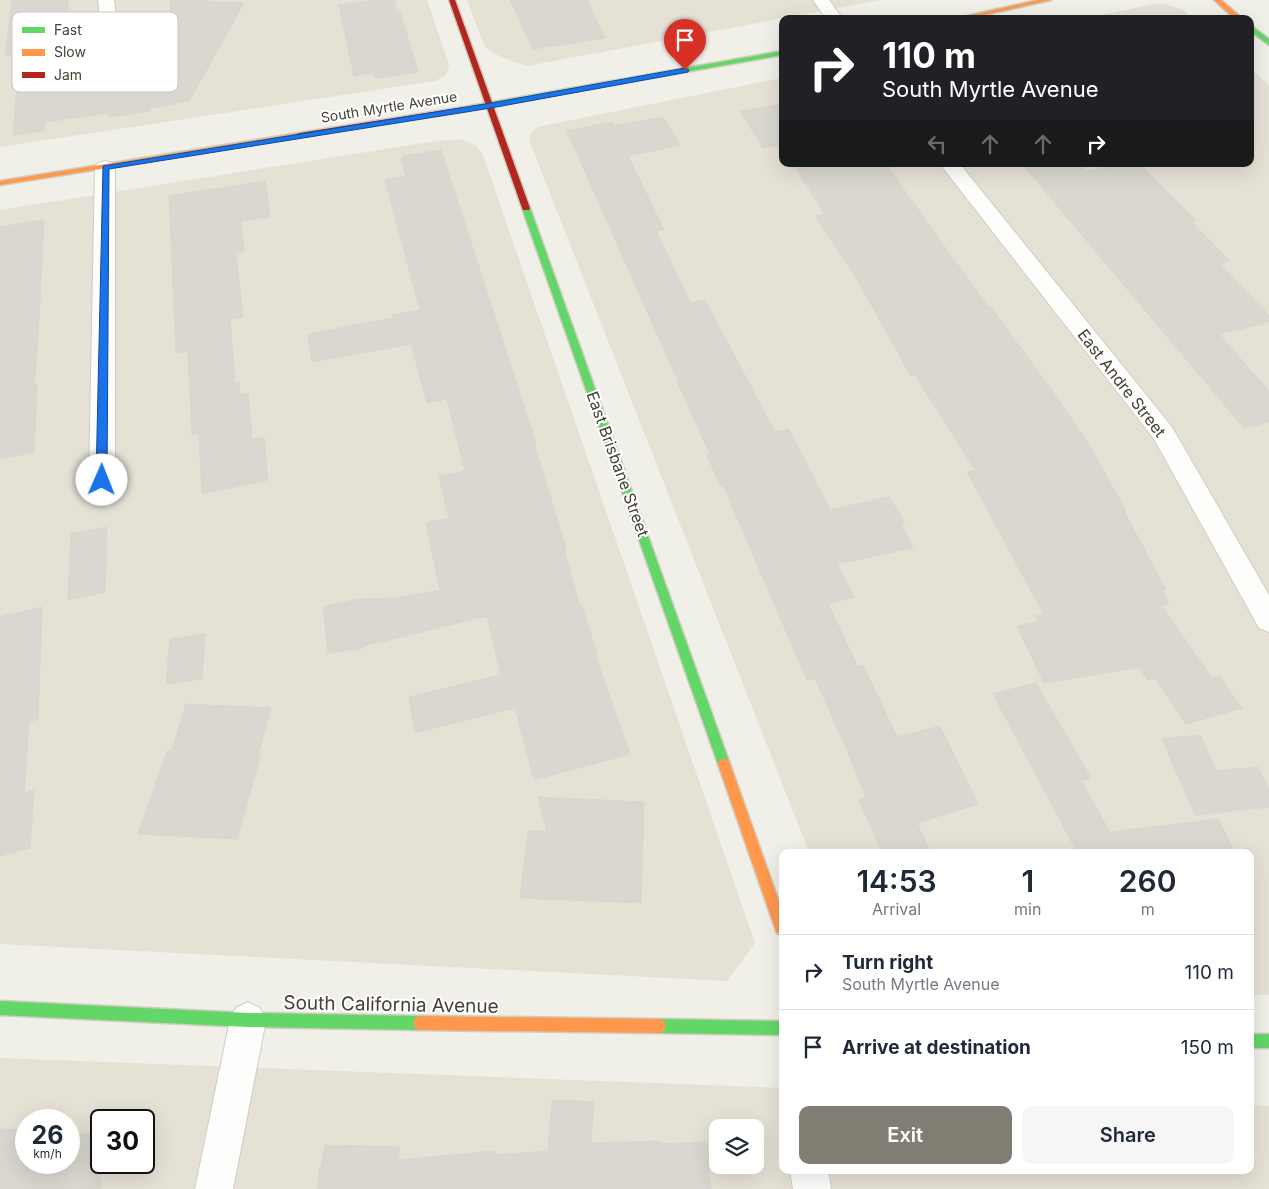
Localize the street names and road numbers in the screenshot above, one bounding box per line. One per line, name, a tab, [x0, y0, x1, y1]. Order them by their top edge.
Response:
street label: South Myrtle Avenue	[320, 87, 458, 126]
street label: East Andre Street	[1074, 325, 1170, 441]
street label: East Brisbane Street	[582, 389, 654, 539]
street label: South California Avenue	[283, 991, 499, 1018]

